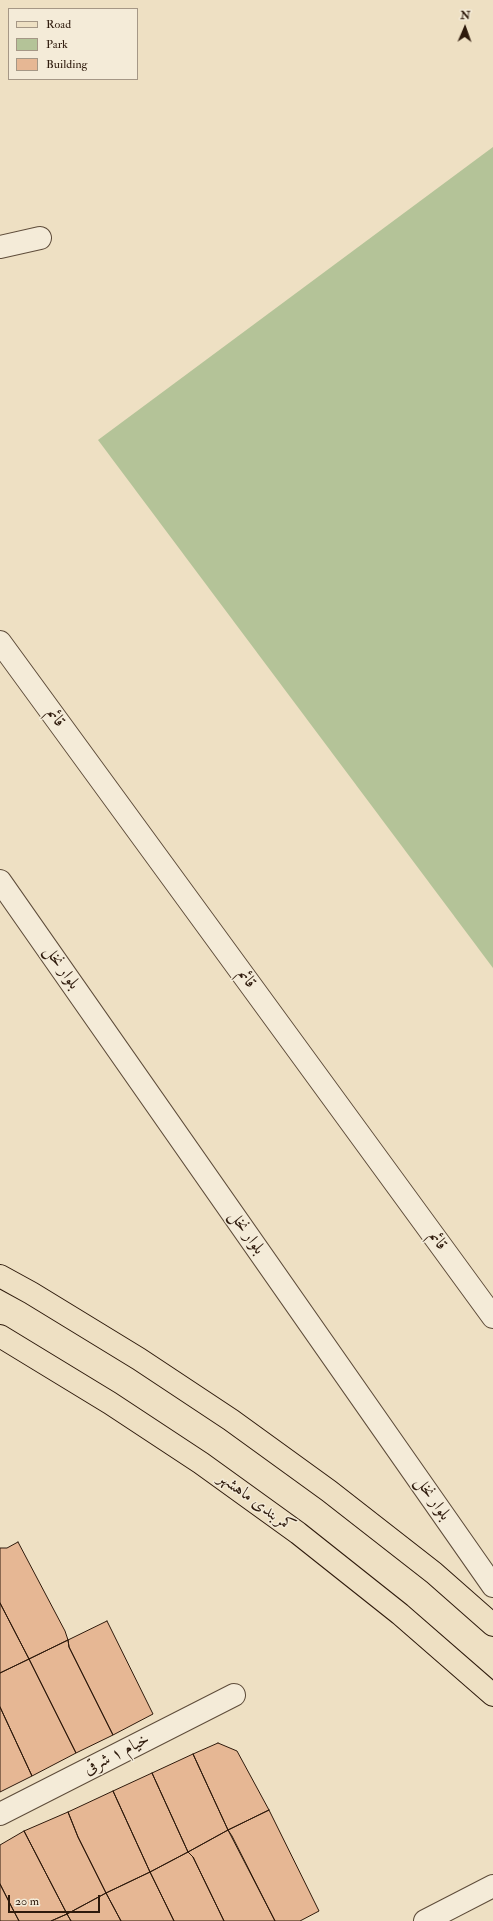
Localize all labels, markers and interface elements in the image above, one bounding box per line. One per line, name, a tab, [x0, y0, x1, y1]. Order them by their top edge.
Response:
legend	[8, 8, 138, 80]
north arrow	[445, 8, 485, 48]
text: N	[460, 9, 471, 22]
text: Road	[46, 17, 71, 32]
text: Park	[46, 37, 68, 52]
text: Building	[46, 57, 87, 72]
street label: قائم	[41, 704, 69, 732]
street label: بلوار نخل	[39, 942, 83, 994]
street label: قائم	[232, 965, 260, 993]
street label: بلوار نخل	[224, 1207, 268, 1259]
street label: قائم	[423, 1227, 451, 1255]
street label: کمربندی ماهشهر	[214, 1468, 298, 1538]
street label: بلوار نخل	[410, 1473, 454, 1525]
street label: خیام ۱ شرقی	[81, 1730, 153, 1780]
scale bar	[10, 1887, 102, 1913]
text: 20 m	[15, 1894, 39, 1909]

